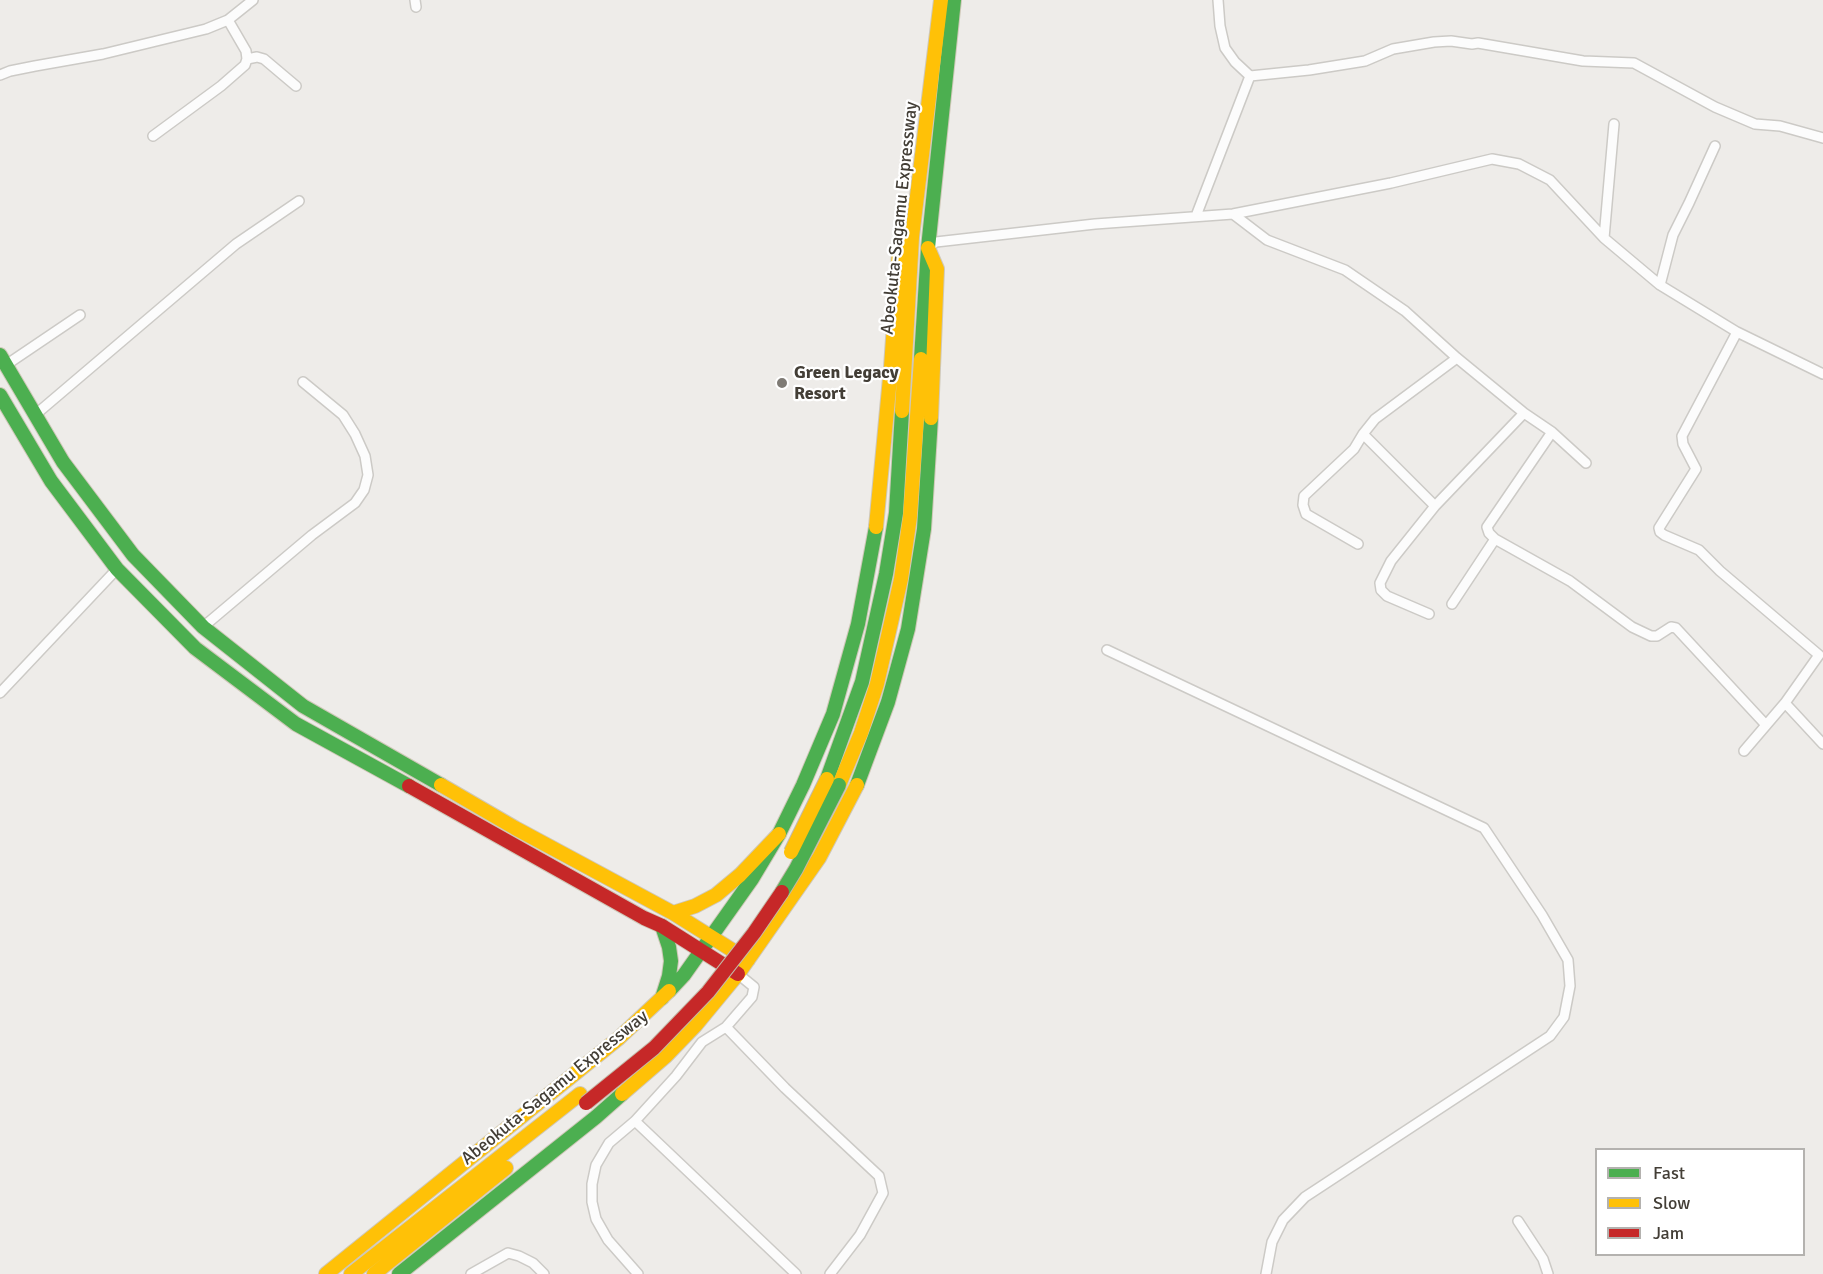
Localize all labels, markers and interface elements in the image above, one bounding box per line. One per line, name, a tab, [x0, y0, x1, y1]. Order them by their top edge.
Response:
street label: Abeokuta-Sagamu Expressway	[877, 100, 923, 336]
place label: Green Legacy Resort	[794, 362, 899, 404]
marker: Green Legacy Resort	[775, 376, 789, 390]
street label: Abeokuta-Sagamu Expressway	[457, 1006, 653, 1170]
legend	[1595, 1148, 1805, 1256]
text: Fast	[1653, 1162, 1685, 1184]
text: Slow	[1653, 1192, 1690, 1214]
text: Jam	[1653, 1222, 1684, 1244]

